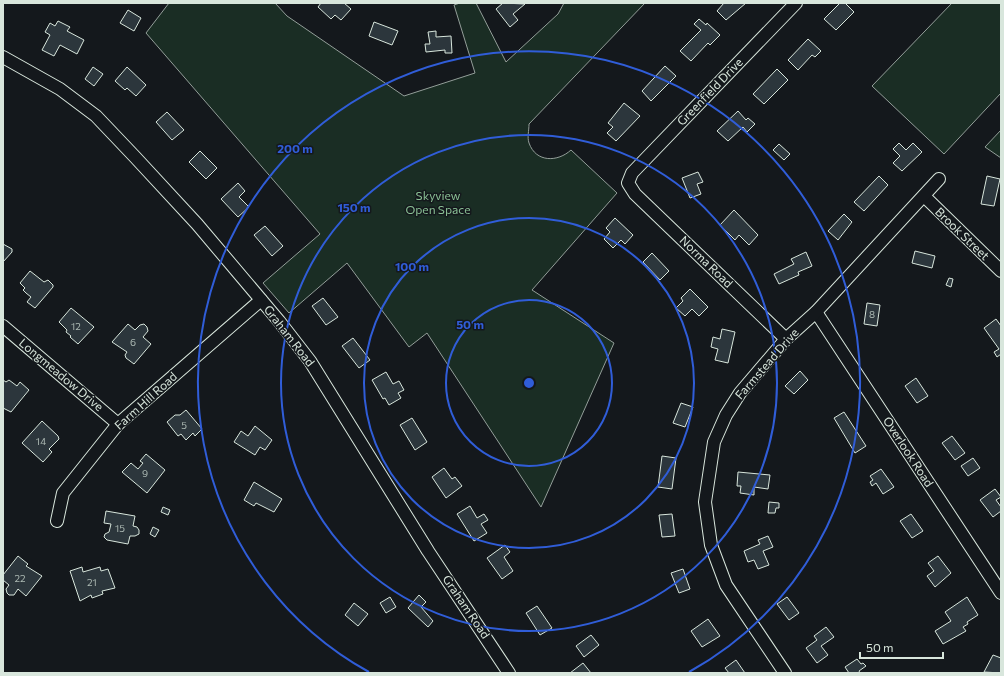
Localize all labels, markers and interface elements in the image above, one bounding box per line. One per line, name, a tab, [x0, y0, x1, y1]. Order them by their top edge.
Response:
street label: Greenfield Drive	[674, 55, 745, 128]
text: 200 m	[277, 141, 313, 155]
park label: Skyview Open Space	[405, 188, 471, 216]
text: 150 m	[337, 200, 371, 214]
street label: Brook Street	[933, 204, 993, 262]
street label: Norma Road	[677, 233, 736, 290]
text: 100 m	[395, 259, 429, 273]
street label: Graham Road	[262, 302, 318, 369]
house number: 8	[869, 308, 875, 320]
text: 50 m	[456, 317, 484, 331]
house number: 12	[71, 320, 81, 332]
street label: Farmstead Drive	[732, 325, 801, 402]
street label: Longmeadow Drive	[17, 335, 106, 413]
house number: 6	[130, 336, 136, 348]
street label: Farm Hill Road	[111, 369, 179, 432]
centre of rings	[522, 376, 536, 390]
street label: Overlook Road	[881, 414, 937, 489]
house number: 5	[181, 419, 187, 431]
house number: 14	[36, 435, 46, 447]
house number: 9	[142, 467, 148, 479]
house number: 15	[115, 522, 125, 534]
house number: 22	[14, 572, 26, 584]
street label: Graham Road	[440, 572, 493, 641]
house number: 21	[87, 576, 97, 588]
scale bar	[860, 634, 943, 660]
text: 50 m	[866, 640, 894, 654]

